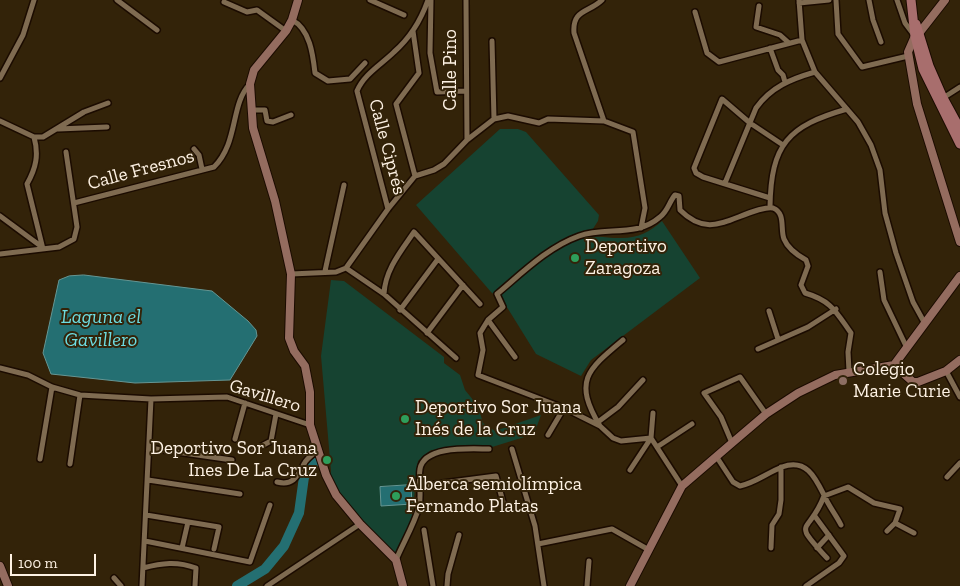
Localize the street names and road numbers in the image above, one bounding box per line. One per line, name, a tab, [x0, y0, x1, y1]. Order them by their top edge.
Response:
street label: Calle Pino	[440, 29, 462, 111]
street label: Calle Ciprés	[363, 97, 411, 197]
street label: Calle Fresnos	[85, 145, 197, 195]
street label: Gavillero	[226, 374, 304, 418]

